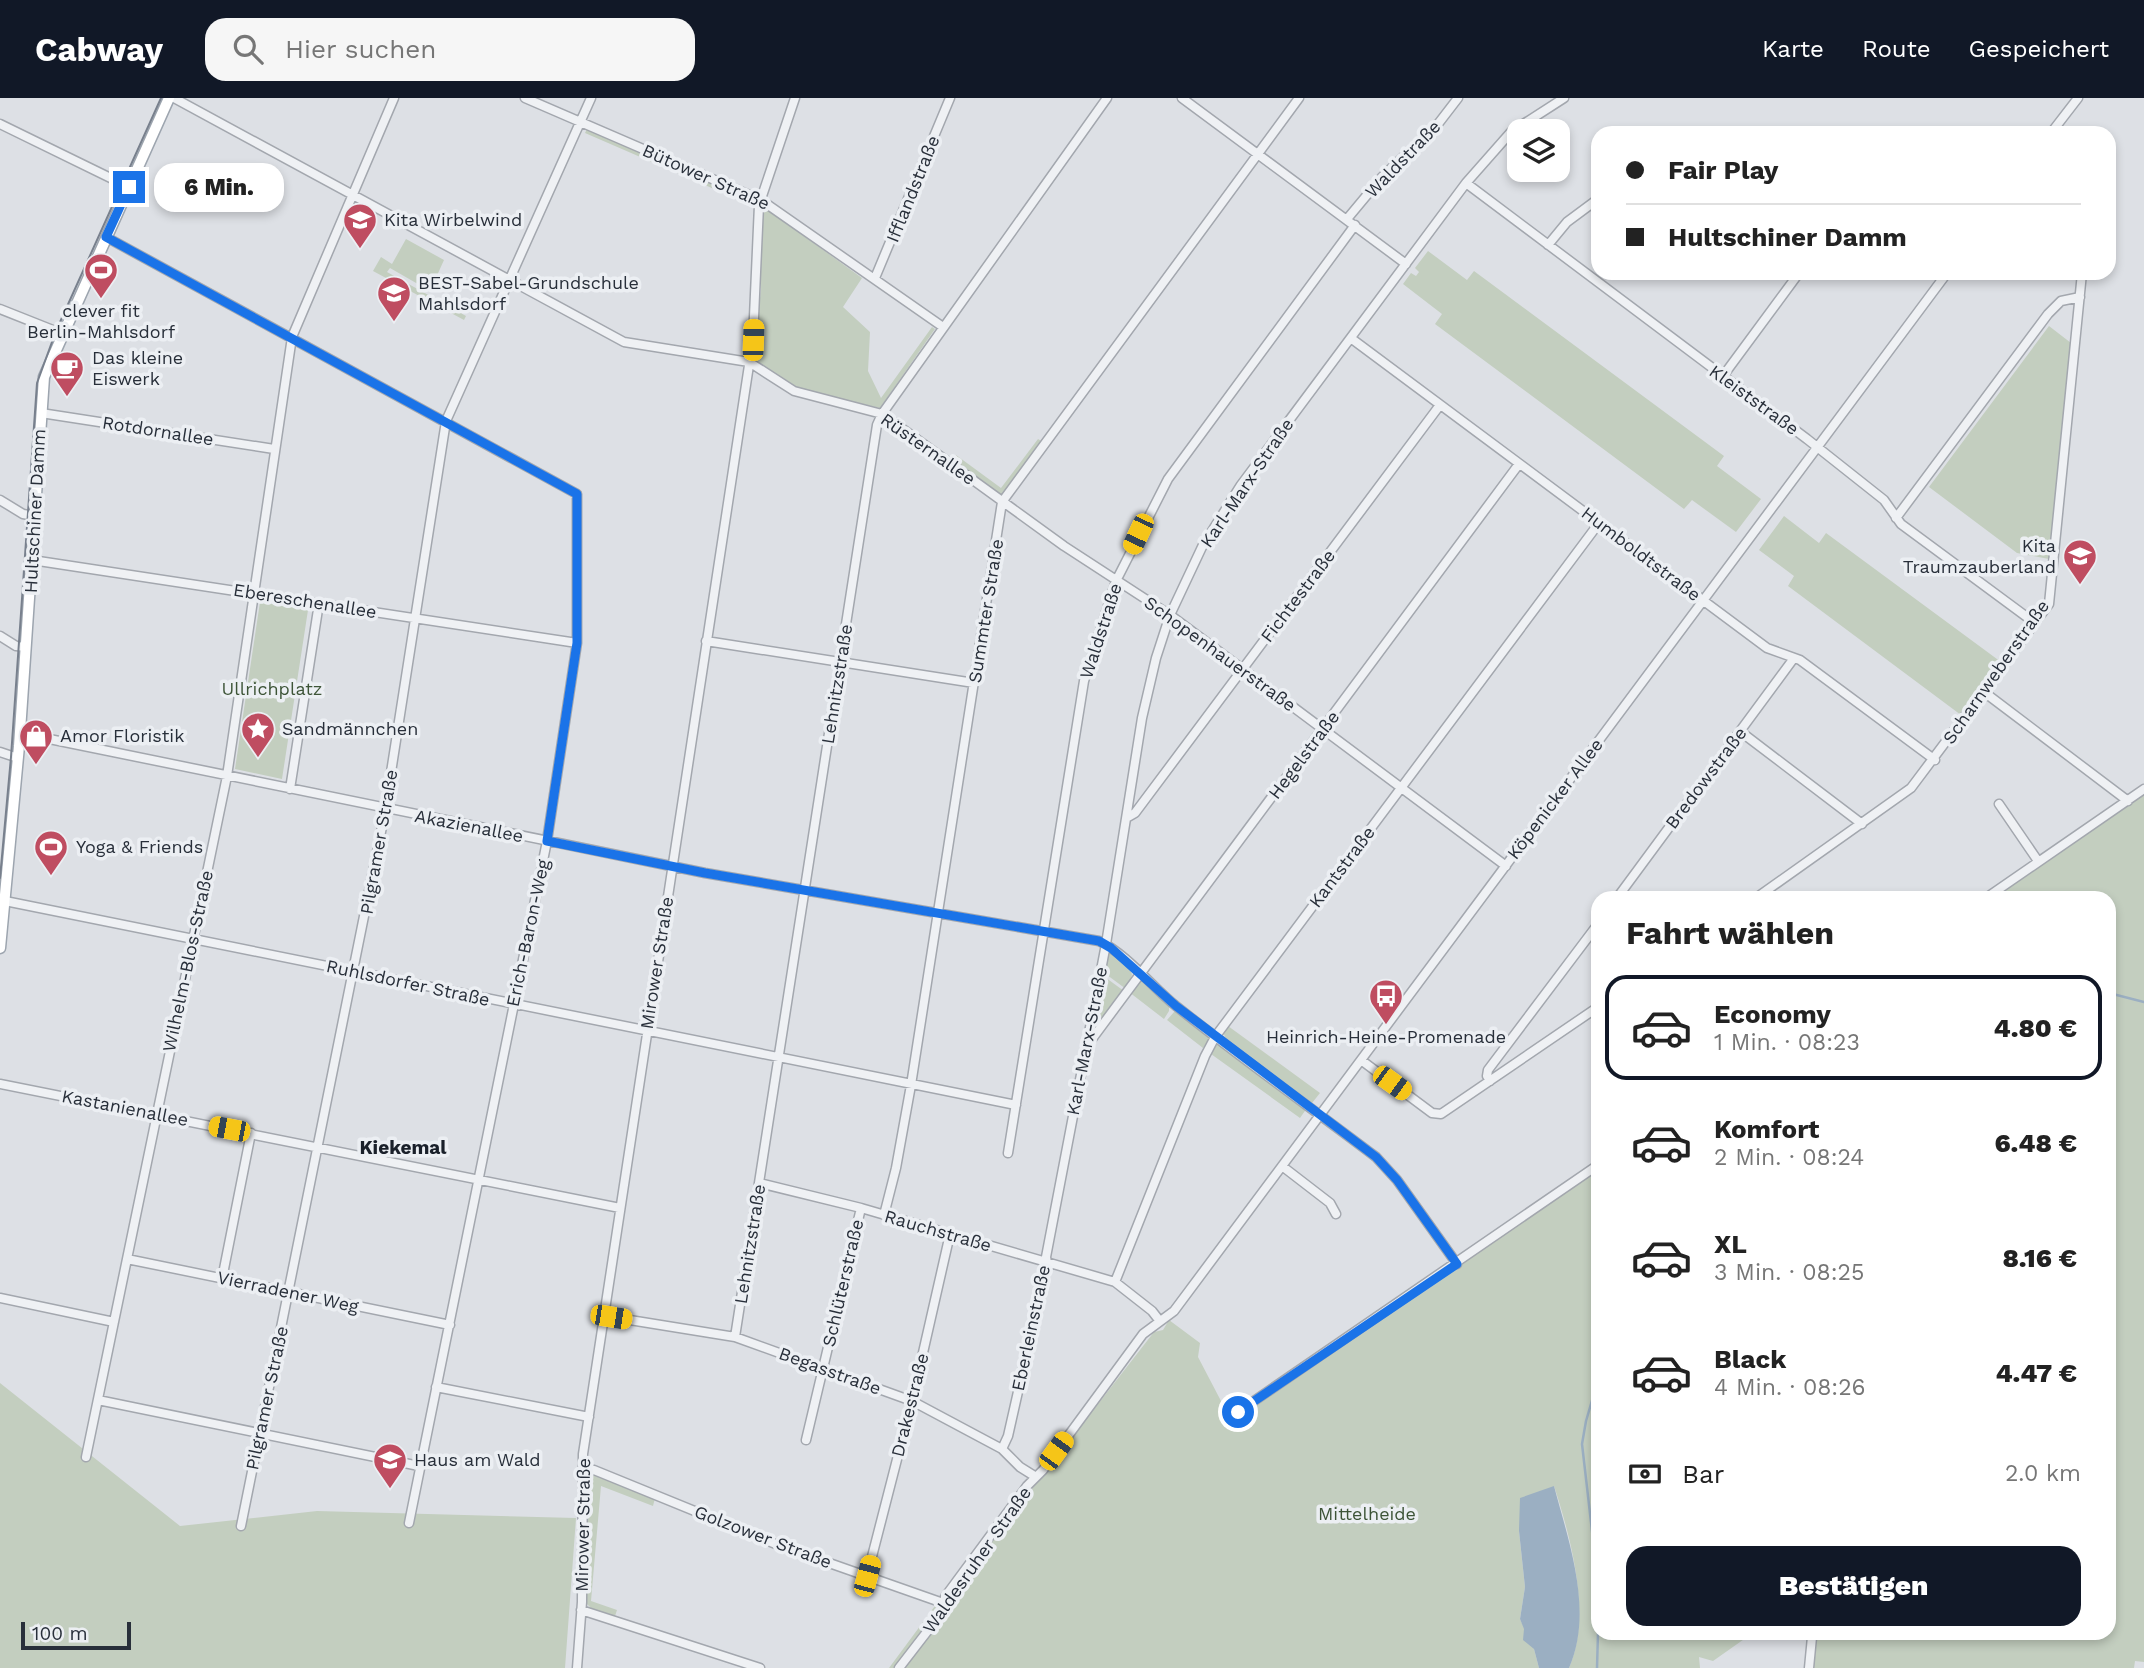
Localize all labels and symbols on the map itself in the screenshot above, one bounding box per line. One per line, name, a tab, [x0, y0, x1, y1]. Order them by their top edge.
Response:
street label: Waldstraße	[1361, 116, 1445, 202]
street label: Ifflandstraße	[882, 132, 944, 245]
street label: Bütower Straße	[639, 139, 773, 214]
callout: 6 Min.	[154, 162, 283, 212]
route end	[113, 171, 145, 203]
school or university icon: Kita Wirbelwind	[341, 201, 379, 250]
place label: Kita Wirbelwind	[384, 209, 522, 230]
sports icon: clever fit Berlin-Mahlsdorf	[82, 251, 120, 300]
place label: BEST-Sabel-Grundschule Mahlsdorf	[418, 272, 639, 314]
school or university icon: BEST-Sabel-Grundschule Mahlsdorf	[375, 274, 413, 323]
place label: clever fit Berlin-Mahlsdorf	[27, 300, 175, 342]
car	[742, 319, 765, 361]
place label: Das kleine Eiswerk	[92, 347, 183, 389]
cafe icon: Das kleine Eiswerk	[48, 349, 86, 398]
street label: Kleiststraße	[1706, 360, 1803, 439]
street label: Rüsternallee	[877, 408, 980, 489]
street label: Rotdornallee	[101, 411, 215, 450]
street label: Karl-Marx-Straße	[1196, 414, 1298, 551]
street label: Hultschiner Damm	[20, 428, 49, 594]
street label: Humboldtstraße	[1578, 502, 1705, 605]
car	[1120, 511, 1157, 557]
place label: Kita Traumzauberland	[1903, 535, 2056, 577]
street label: Summter Straße	[964, 537, 1007, 684]
school or university icon: Kita Traumzauberland	[2061, 537, 2099, 586]
street label: Fichtestraße	[1256, 545, 1339, 646]
street label: Ebereschenallee	[232, 579, 378, 622]
street label: Waldstraße	[1075, 580, 1126, 681]
street label: Schopenhauerstraße	[1141, 592, 1300, 716]
street label: Scharnweberstraße	[1938, 596, 2053, 748]
street label: Lehnitzstraße	[817, 623, 856, 745]
park label: Ullrichplatz	[222, 678, 322, 699]
street label: Hegelstraße	[1264, 707, 1344, 803]
place icon: Sandmännchen	[239, 710, 277, 759]
shop icon: Amor Floristik	[17, 717, 55, 766]
place label: Sandmännchen	[282, 718, 418, 739]
street label: Bredowstraße	[1661, 723, 1751, 833]
place label: Amor Floristik	[60, 725, 184, 746]
street label: Köpenicker Allee	[1502, 734, 1607, 863]
street label: Pilgramer Straße	[355, 768, 402, 916]
street label: Akazienallee	[413, 805, 525, 846]
street label: Kantstraße	[1304, 822, 1379, 911]
sports icon: Yoga & Friends	[32, 828, 70, 877]
place label: Yoga & Friends	[76, 836, 203, 857]
street label: Erich-Baron-Weg	[502, 857, 553, 1009]
street label: Wilhelm-Blos-Straße	[158, 868, 217, 1054]
street label: Mirower Straße	[636, 895, 677, 1031]
street label: Ruhlsdorfer Straße	[324, 955, 492, 1010]
street label: Karl-Marx-Straße	[1062, 965, 1111, 1117]
bus stop icon: Heinrich-Heine-Promenade	[1367, 977, 1405, 1026]
place label: Heinrich-Heine-Promenade	[1266, 1026, 1506, 1047]
car	[1369, 1062, 1416, 1104]
street label: Kastanienallee	[60, 1085, 190, 1130]
car	[207, 1115, 252, 1143]
district label: Kiekemal	[359, 1136, 447, 1159]
street label: Lehnitzstraße	[730, 1183, 769, 1305]
street label: Rauchstraße	[882, 1205, 994, 1256]
street label: Schlüterstraße	[818, 1217, 867, 1349]
street label: Eberleinstraße	[1007, 1263, 1054, 1393]
street label: Vierradener Weg	[216, 1266, 361, 1317]
car	[589, 1303, 634, 1331]
street label: Pilgramer Straße	[241, 1324, 292, 1472]
street label: Begasstraße	[776, 1342, 884, 1399]
street label: Drakestraße	[886, 1351, 933, 1459]
route start	[1222, 1396, 1254, 1428]
car	[1036, 1428, 1077, 1474]
school or university icon: Haus am Wald	[371, 1441, 409, 1490]
place label: Haus am Wald	[414, 1449, 541, 1470]
street label: Mirower Straße	[571, 1458, 594, 1592]
street label: Waldesruher Straße	[918, 1482, 1035, 1637]
street label: Golzower Straße	[692, 1501, 835, 1572]
park label: Mittelheide	[1318, 1503, 1416, 1524]
car	[852, 1553, 883, 1599]
scale bar	[21, 1619, 131, 1651]

